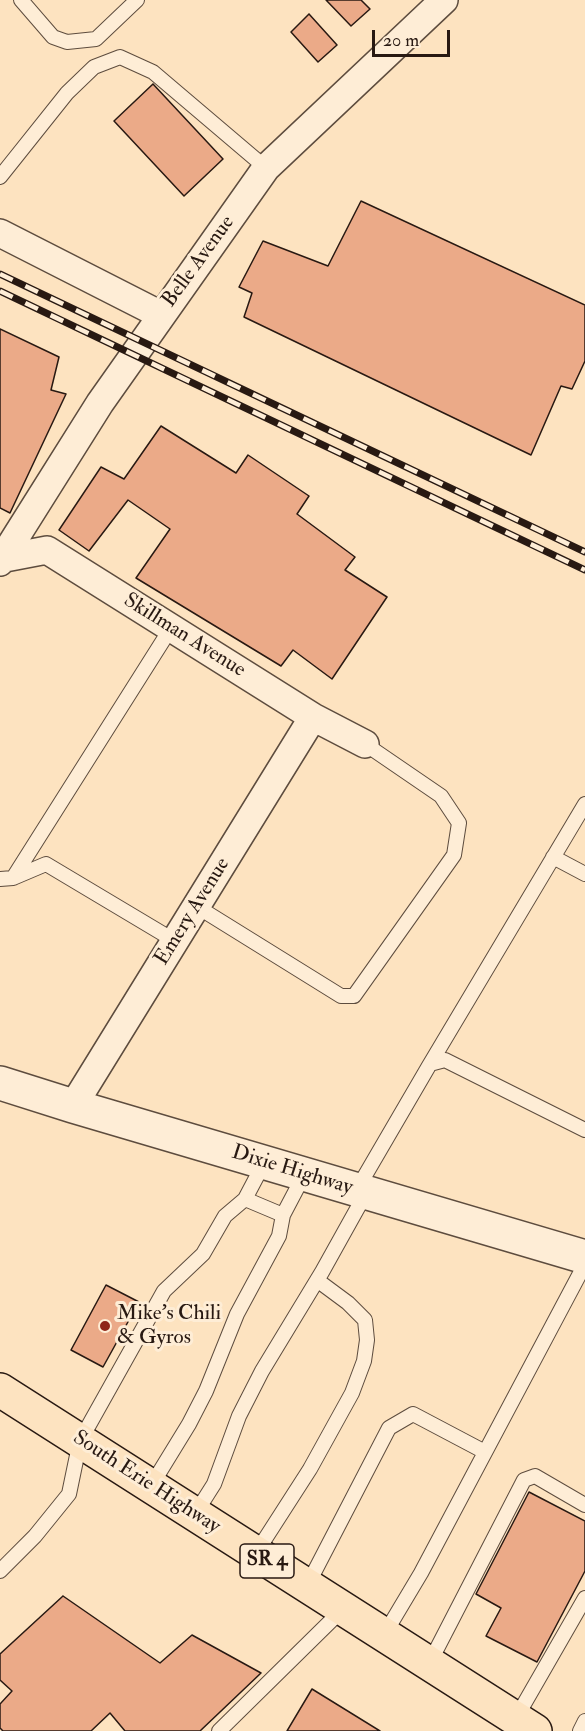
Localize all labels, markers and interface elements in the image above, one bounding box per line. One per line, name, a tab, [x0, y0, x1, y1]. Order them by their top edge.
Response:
scale bar	[375, 18, 453, 56]
text: 20 m	[383, 29, 419, 52]
street label: Belle Avenue	[157, 211, 241, 313]
street label: Skillman Avenue	[118, 588, 250, 684]
street label: Emery Avenue	[150, 853, 236, 971]
street label: Dixie Highway	[228, 1141, 356, 1201]
place label: Mike's Chili & Gyros	[117, 1301, 221, 1351]
marker: Mike's Chili & Gyros	[98, 1319, 112, 1333]
street label: South Erie Highway	[67, 1426, 225, 1540]
road number: SR 4	[240, 1544, 294, 1578]

